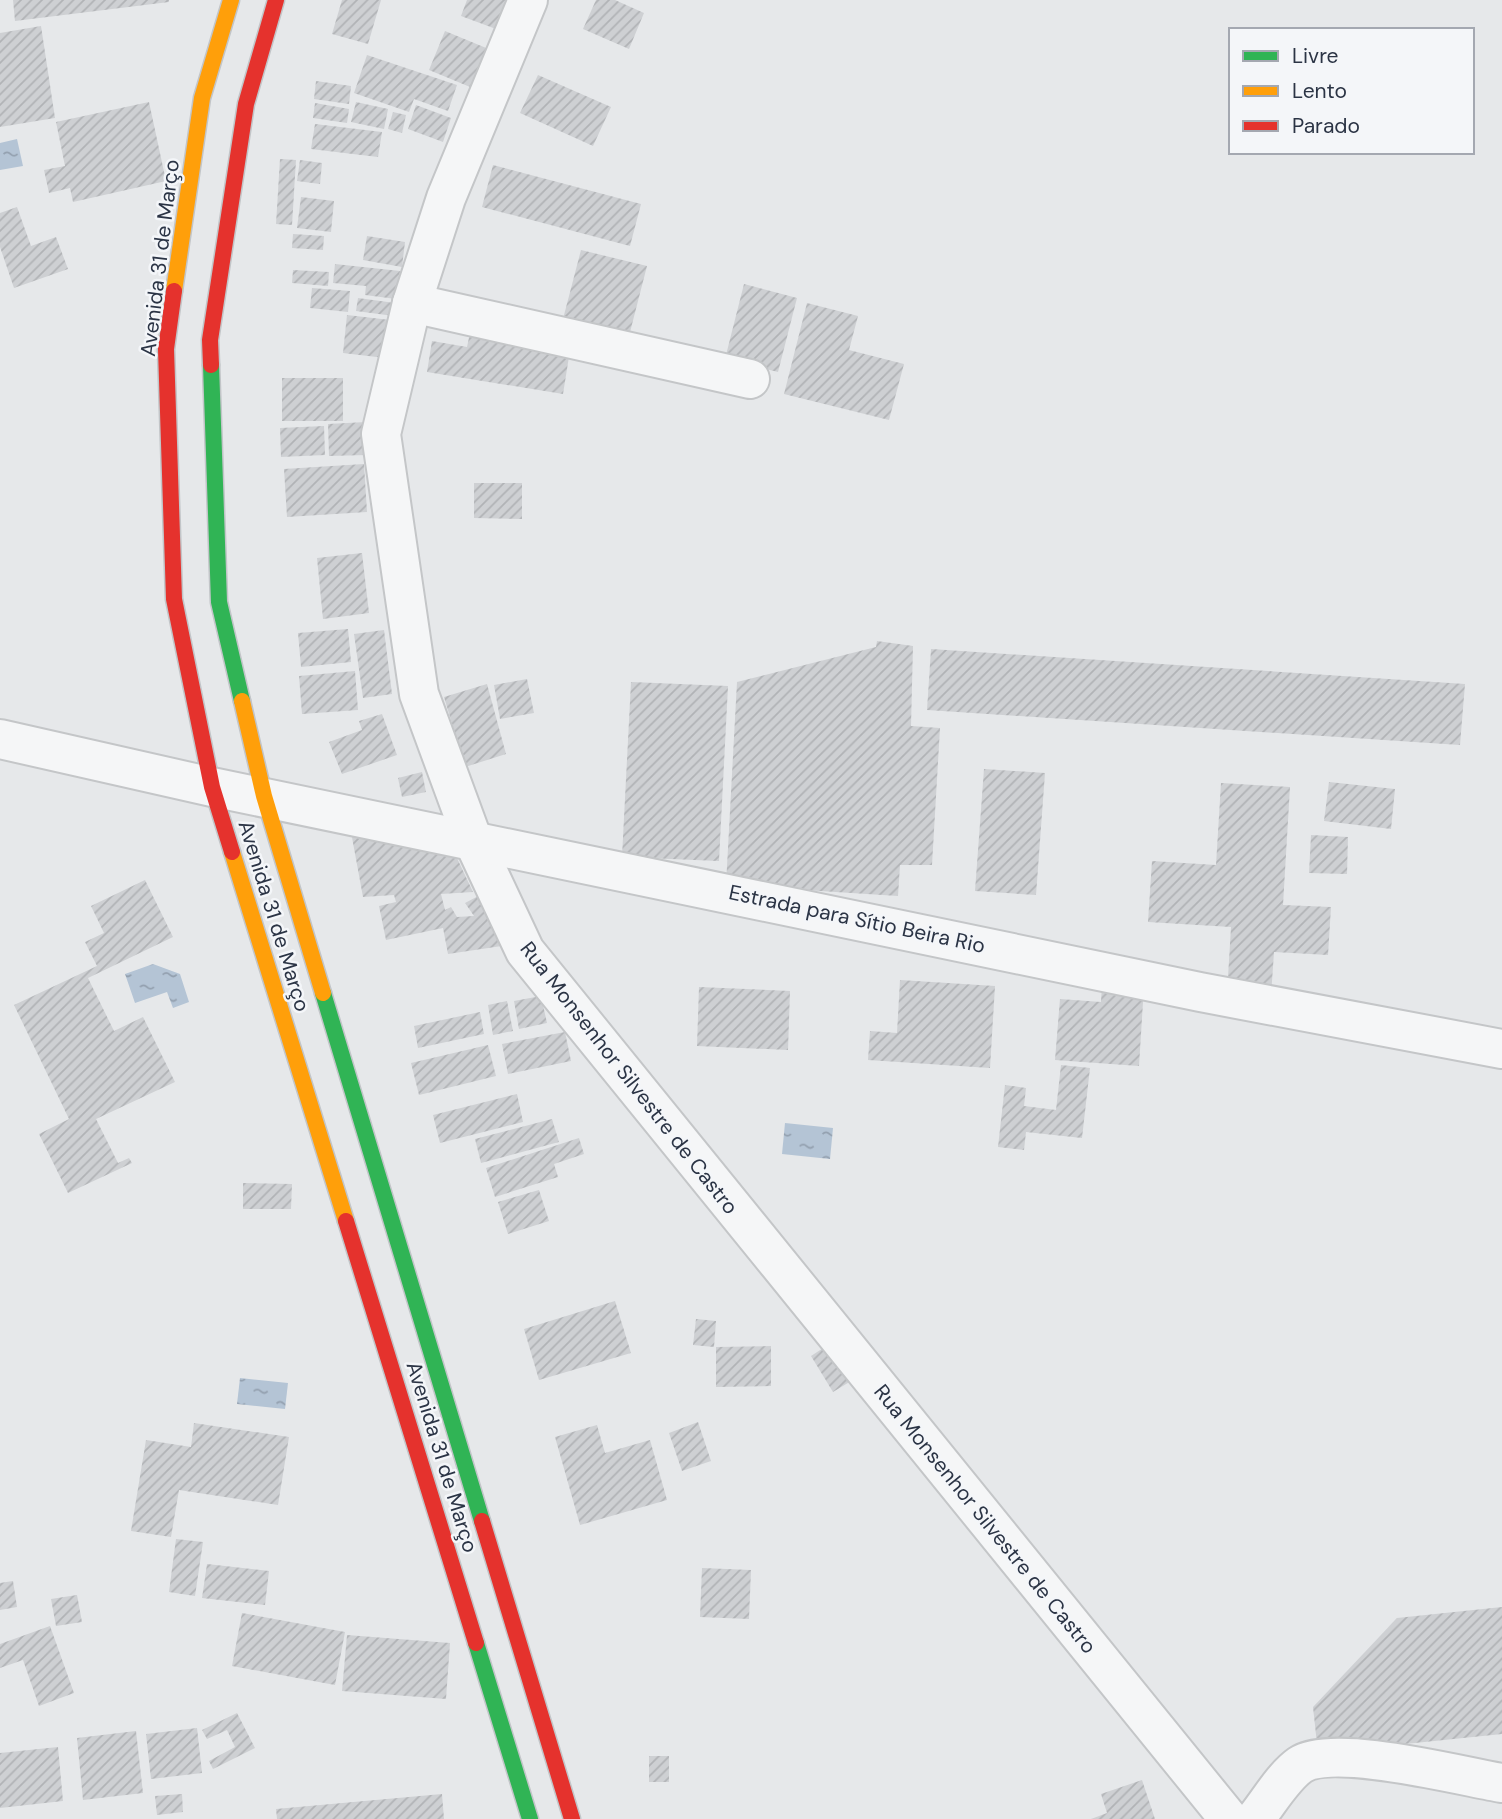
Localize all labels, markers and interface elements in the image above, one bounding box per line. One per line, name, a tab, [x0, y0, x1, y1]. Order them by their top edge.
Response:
legend	[1229, 28, 1474, 154]
text: Livre	[1292, 42, 1339, 70]
text: Lento	[1292, 77, 1347, 105]
text: Parado	[1292, 112, 1360, 140]
street label: Avenida 31 de Março	[134, 158, 186, 358]
street label: Avenida 31 de Março	[232, 817, 316, 1015]
street label: Estrada para Sítio Beira Rio	[726, 878, 988, 960]
street label: Rua Monsenhor Silvestre de Castro	[514, 936, 744, 1220]
street label: Avenida 31 de Março	[400, 1358, 484, 1556]
street label: Rua Monsenhor Silvestre de Castro	[867, 1378, 1103, 1660]

